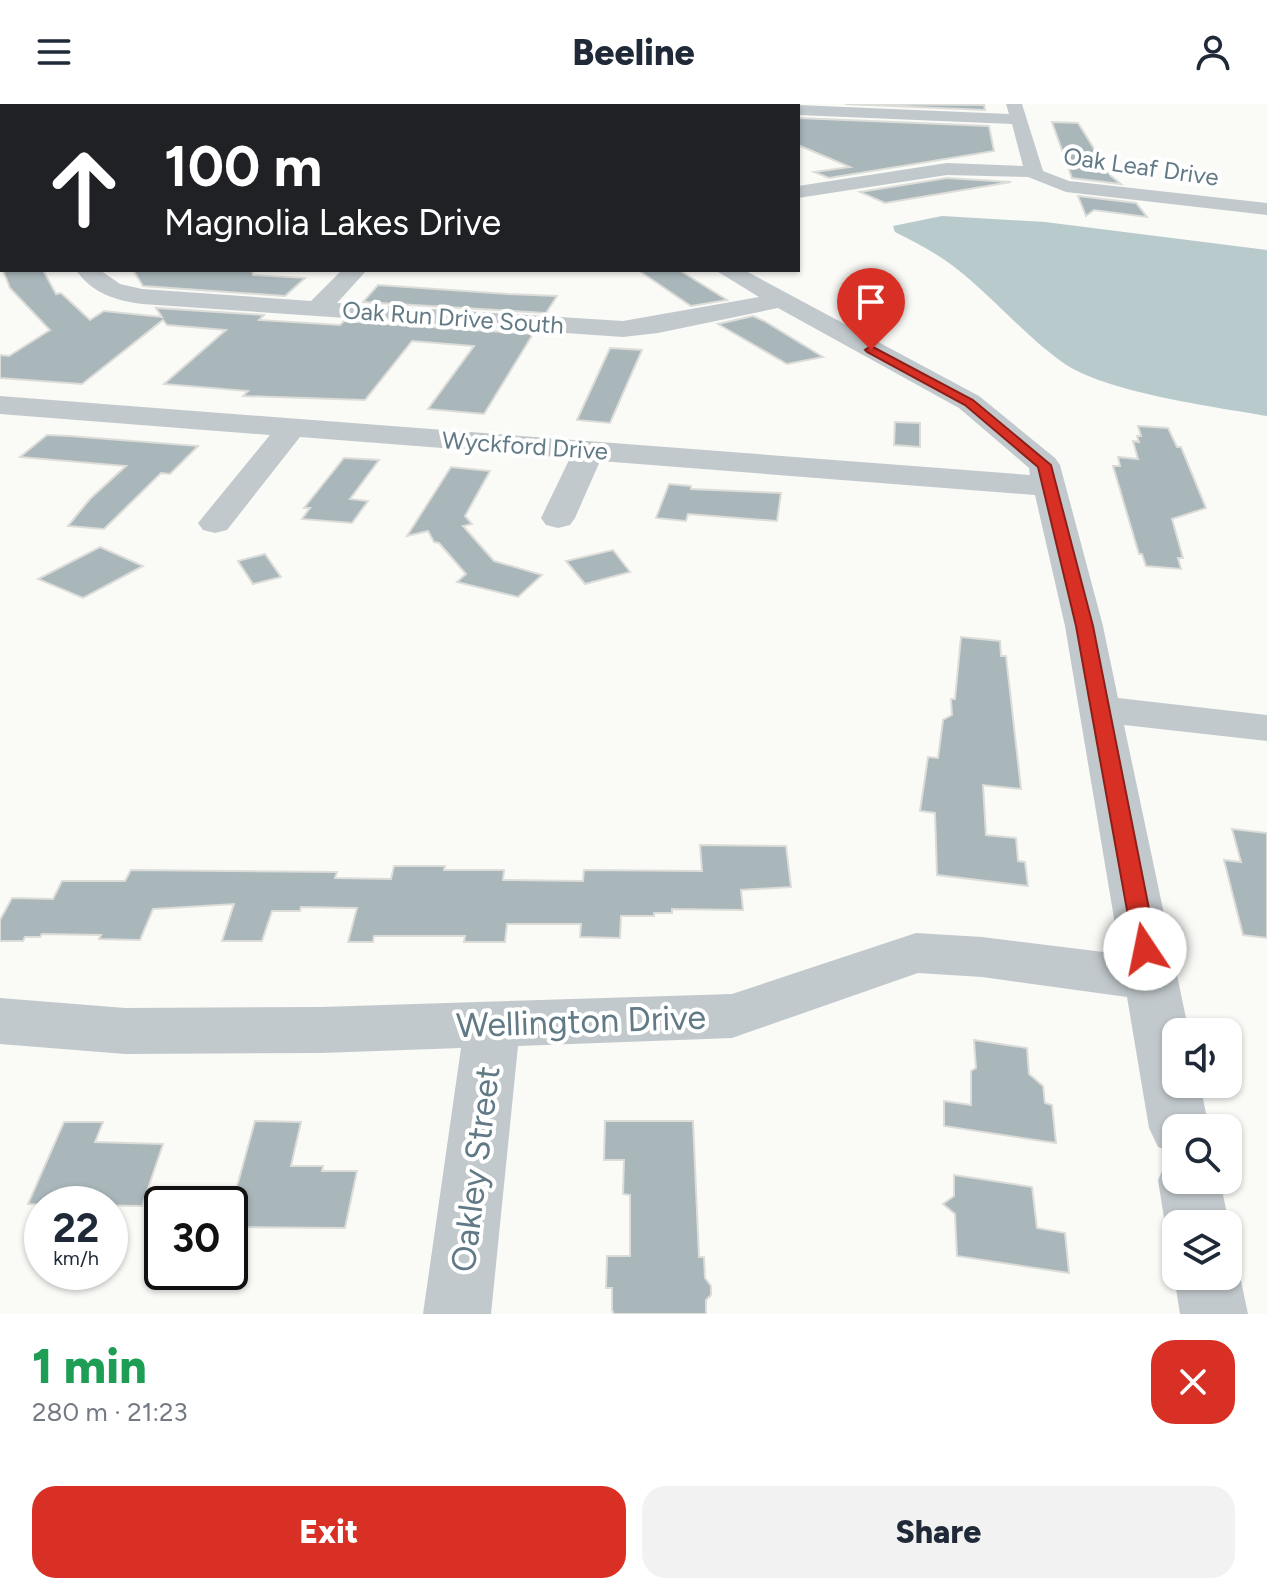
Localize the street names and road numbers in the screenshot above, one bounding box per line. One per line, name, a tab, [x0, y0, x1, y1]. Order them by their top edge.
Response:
street label: Oak Leaf Drive	[1062, 141, 1221, 192]
street label: Oak Run Drive South	[341, 295, 565, 340]
street label: Wyckford Drive	[441, 425, 609, 466]
street label: Wellington Drive	[455, 997, 707, 1046]
street label: Oakley Street	[443, 1064, 508, 1274]

